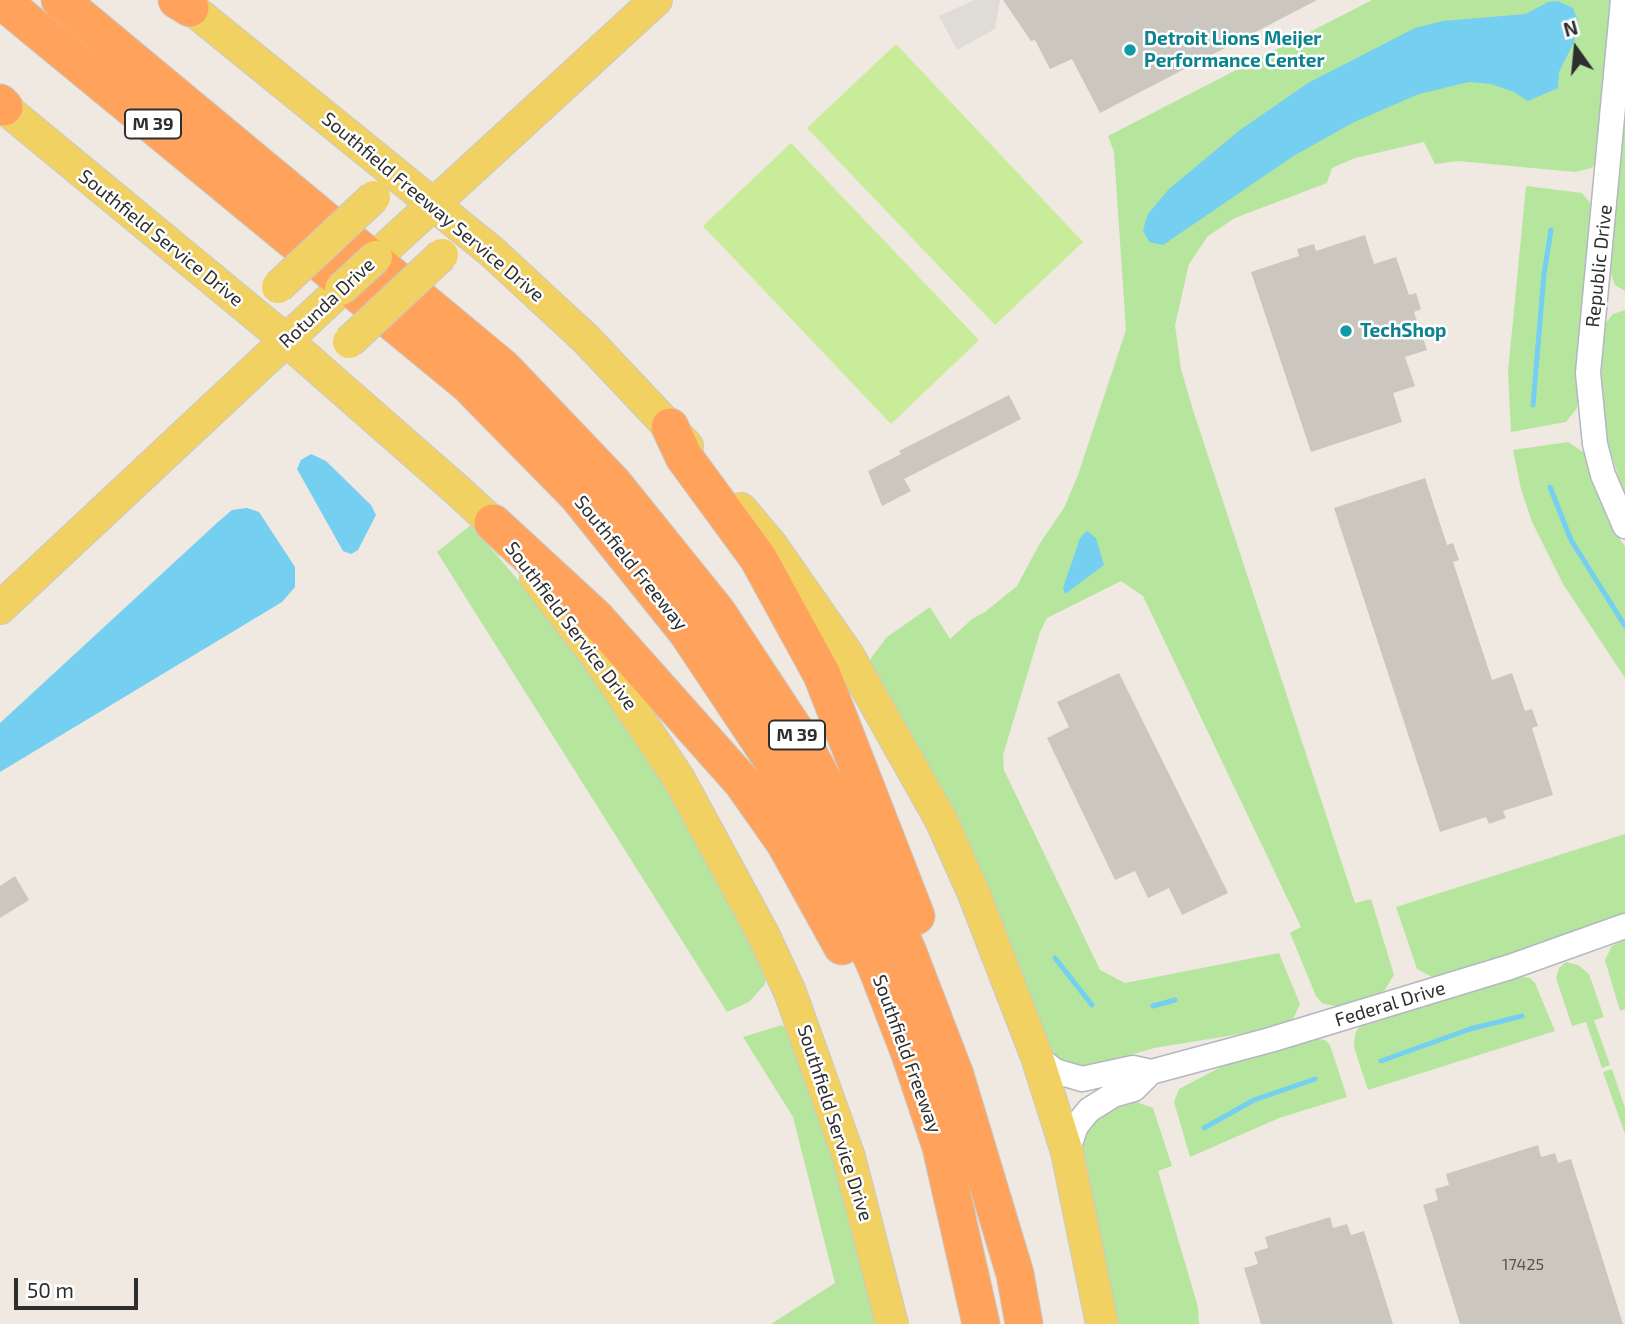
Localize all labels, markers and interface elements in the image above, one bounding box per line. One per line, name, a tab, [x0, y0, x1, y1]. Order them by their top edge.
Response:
north arrow	[1541, 14, 1611, 84]
text: N	[1561, 15, 1580, 41]
place label: Detroit Lions Meijer Performance Center	[1144, 28, 1325, 72]
marker: Detroit Lions Meijer Performance Center	[1122, 42, 1138, 58]
street label: Southfield Freeway Service Drive	[317, 107, 549, 307]
road number: M 39	[125, 110, 181, 139]
street label: Southfield Service Drive	[74, 165, 248, 311]
street label: Republic Drive	[1581, 203, 1617, 329]
street label: Rotunda Drive	[275, 253, 379, 353]
place label: TechShop	[1360, 320, 1446, 342]
marker: TechShop	[1338, 323, 1354, 339]
street label: Southfield Freeway	[570, 491, 692, 635]
street label: Southfield Service Drive	[500, 537, 642, 715]
road number: M 39	[769, 720, 825, 750]
street label: Southfield Freeway	[868, 972, 946, 1136]
street label: Federal Drive	[1332, 976, 1448, 1032]
street label: Southfield Service Drive	[792, 1022, 878, 1224]
house number: 17425	[1502, 1255, 1544, 1275]
scale bar	[18, 1264, 142, 1308]
text: 50 m	[27, 1277, 74, 1302]

